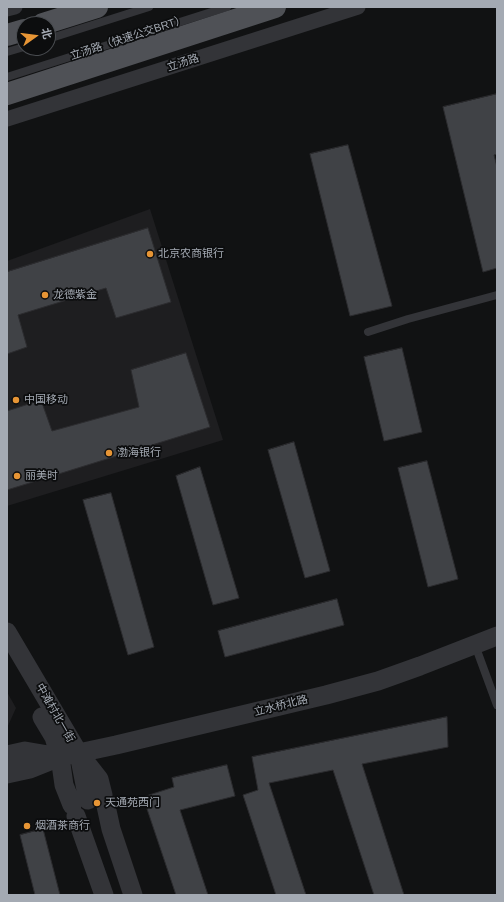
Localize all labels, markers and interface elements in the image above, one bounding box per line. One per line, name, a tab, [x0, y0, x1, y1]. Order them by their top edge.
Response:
street label: 立汤路（快速公交BRT）	[69, 13, 187, 63]
north arrow	[16, 16, 56, 56]
text: 北	[40, 27, 54, 40]
street label: 立汤路	[165, 52, 201, 74]
place label: 北京农商银行	[158, 247, 224, 261]
marker: 北京农商银行	[145, 249, 155, 259]
place label: 龙德紫金	[53, 288, 97, 302]
marker: 龙德紫金	[40, 290, 50, 300]
place label: 中国移动	[24, 393, 68, 407]
marker: 中国移动	[11, 395, 21, 405]
place label: 渤海银行	[117, 446, 161, 460]
marker: 渤海银行	[104, 448, 114, 458]
place label: 丽美时	[25, 469, 58, 483]
marker: 丽美时	[12, 471, 22, 481]
street label: 中滩村北一街	[33, 681, 77, 745]
street label: 立水桥北路	[253, 693, 309, 719]
place label: 天通苑西门	[105, 796, 160, 810]
marker: 天通苑西门	[92, 798, 102, 808]
place label: 烟酒茶商行	[35, 819, 90, 833]
marker: 烟酒茶商行	[22, 821, 32, 831]

